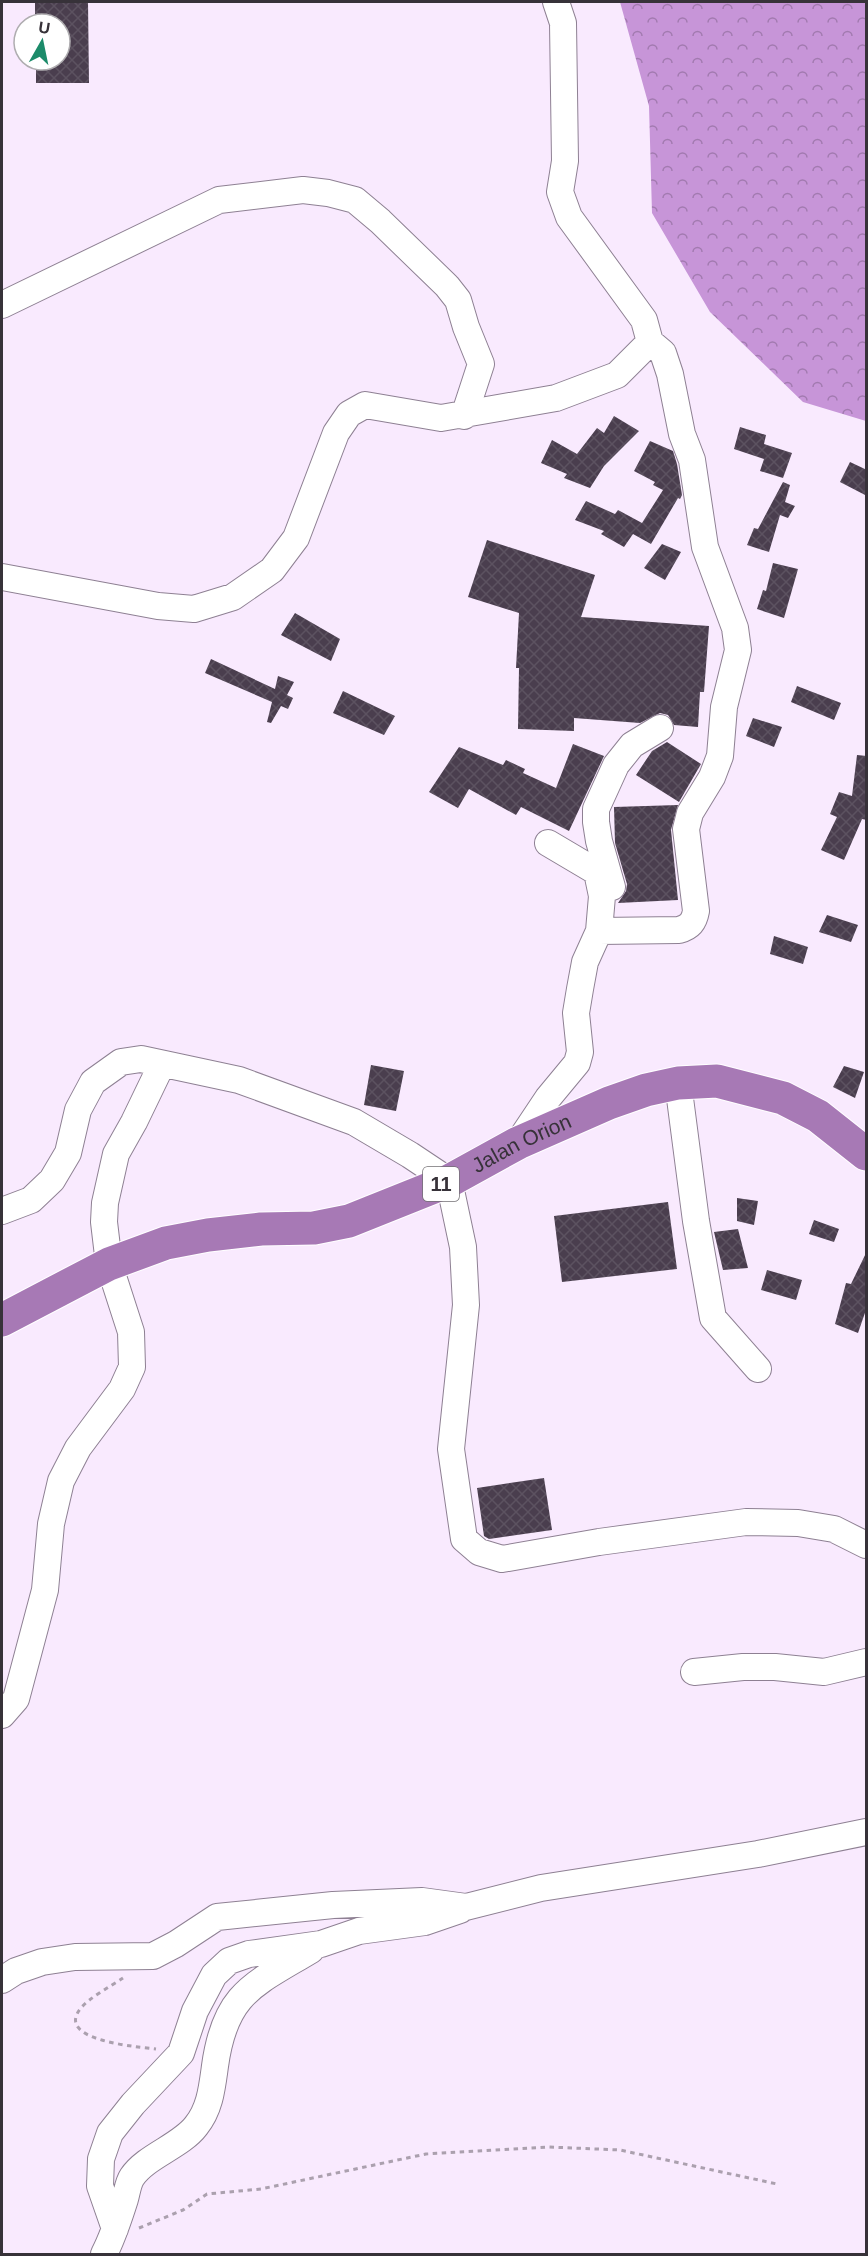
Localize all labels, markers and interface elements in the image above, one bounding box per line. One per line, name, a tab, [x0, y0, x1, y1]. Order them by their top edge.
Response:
north arrow	[12, 12, 72, 72]
text: U	[37, 18, 51, 37]
street label: Jalan Orion	[468, 1109, 575, 1177]
road number: 11	[423, 1167, 459, 1201]

